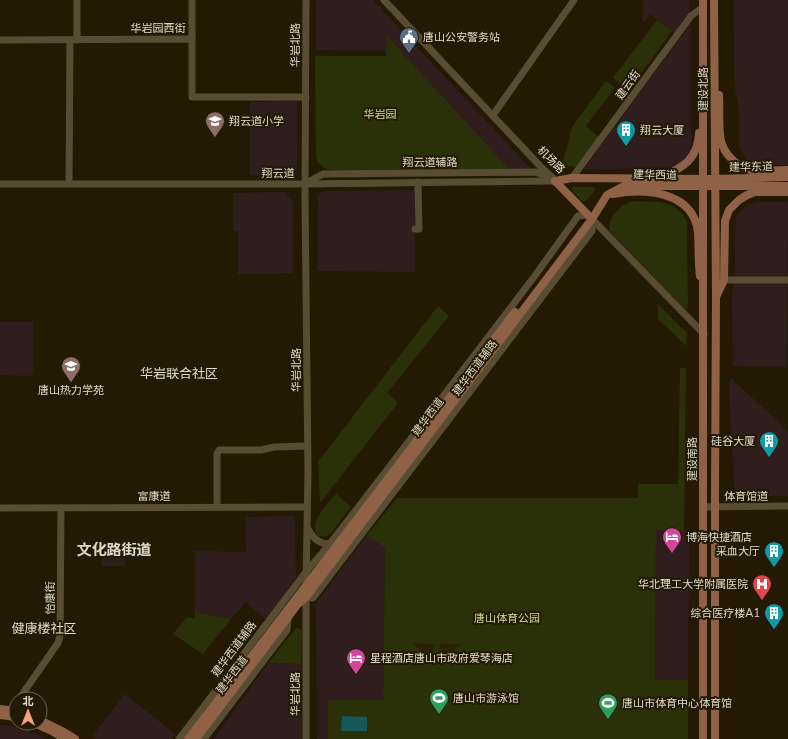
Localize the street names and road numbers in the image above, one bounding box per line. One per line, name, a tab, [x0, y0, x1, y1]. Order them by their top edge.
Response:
street label: 华岩园西街	[131, 21, 186, 36]
street label: 华岩北路	[288, 23, 303, 67]
street label: 建云街	[612, 67, 644, 103]
street label: 建设北路	[696, 67, 711, 111]
street label: 机场路	[534, 143, 568, 177]
street label: 翔云道辅路	[403, 155, 458, 170]
street label: 建华东道	[729, 159, 773, 175]
street label: 翔云道	[262, 166, 295, 181]
street label: 建华西道	[633, 167, 677, 183]
street label: 建华西道辅路	[449, 337, 501, 399]
street label: 华岩北路	[289, 348, 304, 392]
street label: 建华西道	[409, 395, 447, 439]
street label: 建设南路	[685, 437, 700, 481]
street label: 富康道	[138, 489, 171, 504]
street label: 体育馆道	[724, 489, 768, 504]
street label: 怡康街	[43, 582, 58, 615]
street label: 建华西道辅路	[209, 619, 259, 679]
street label: 建华西道	[213, 653, 251, 697]
street label: 华岩北路	[288, 672, 303, 716]

